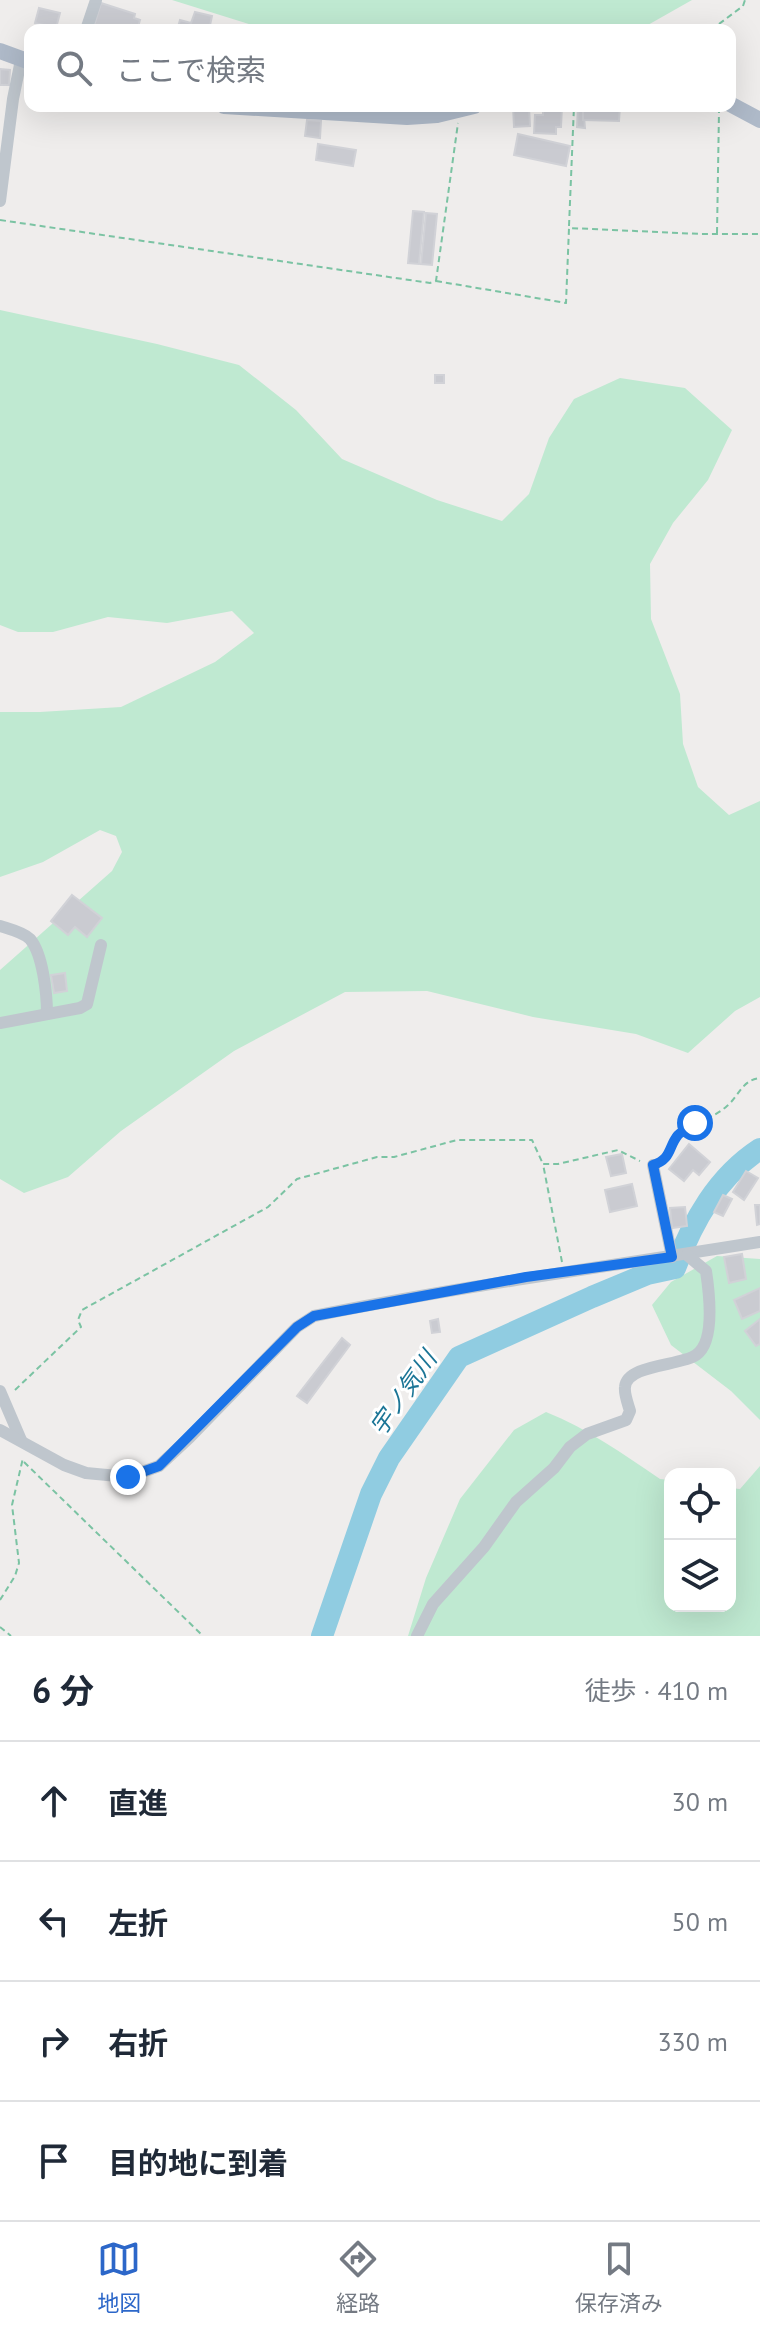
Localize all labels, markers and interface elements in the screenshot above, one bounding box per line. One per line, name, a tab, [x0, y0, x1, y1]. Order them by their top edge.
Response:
search box	[24, 24, 736, 112]
icon: search	[52, 46, 96, 90]
text: ここで検索	[116, 50, 266, 89]
route start	[677, 1105, 713, 1141]
water label: 宇ノ気川	[363, 1342, 445, 1441]
route end	[110, 1459, 146, 1495]
map controls	[664, 1468, 736, 1612]
button: locate	[664, 1468, 736, 1540]
button: layers	[664, 1540, 736, 1612]
text: 6 分	[32, 1668, 94, 1712]
text: 徒歩 · 410 m	[585, 1674, 728, 1707]
icon: ahead	[32, 1779, 76, 1823]
text: 直進	[108, 1783, 168, 1822]
text: 30 m	[672, 1785, 728, 1818]
icon: left	[32, 1899, 76, 1943]
text: 左折	[108, 1903, 168, 1942]
text: 50 m	[672, 1905, 728, 1938]
icon: right	[32, 2019, 76, 2063]
text: 右折	[108, 2023, 168, 2062]
text: 330 m	[657, 2025, 728, 2058]
icon: arrive	[32, 2139, 76, 2183]
text: 目的地に到着	[108, 2143, 288, 2182]
tab: 地図	[97, 2237, 141, 2317]
tab: 経路	[336, 2237, 380, 2317]
tab: 保存済み	[575, 2237, 663, 2317]

